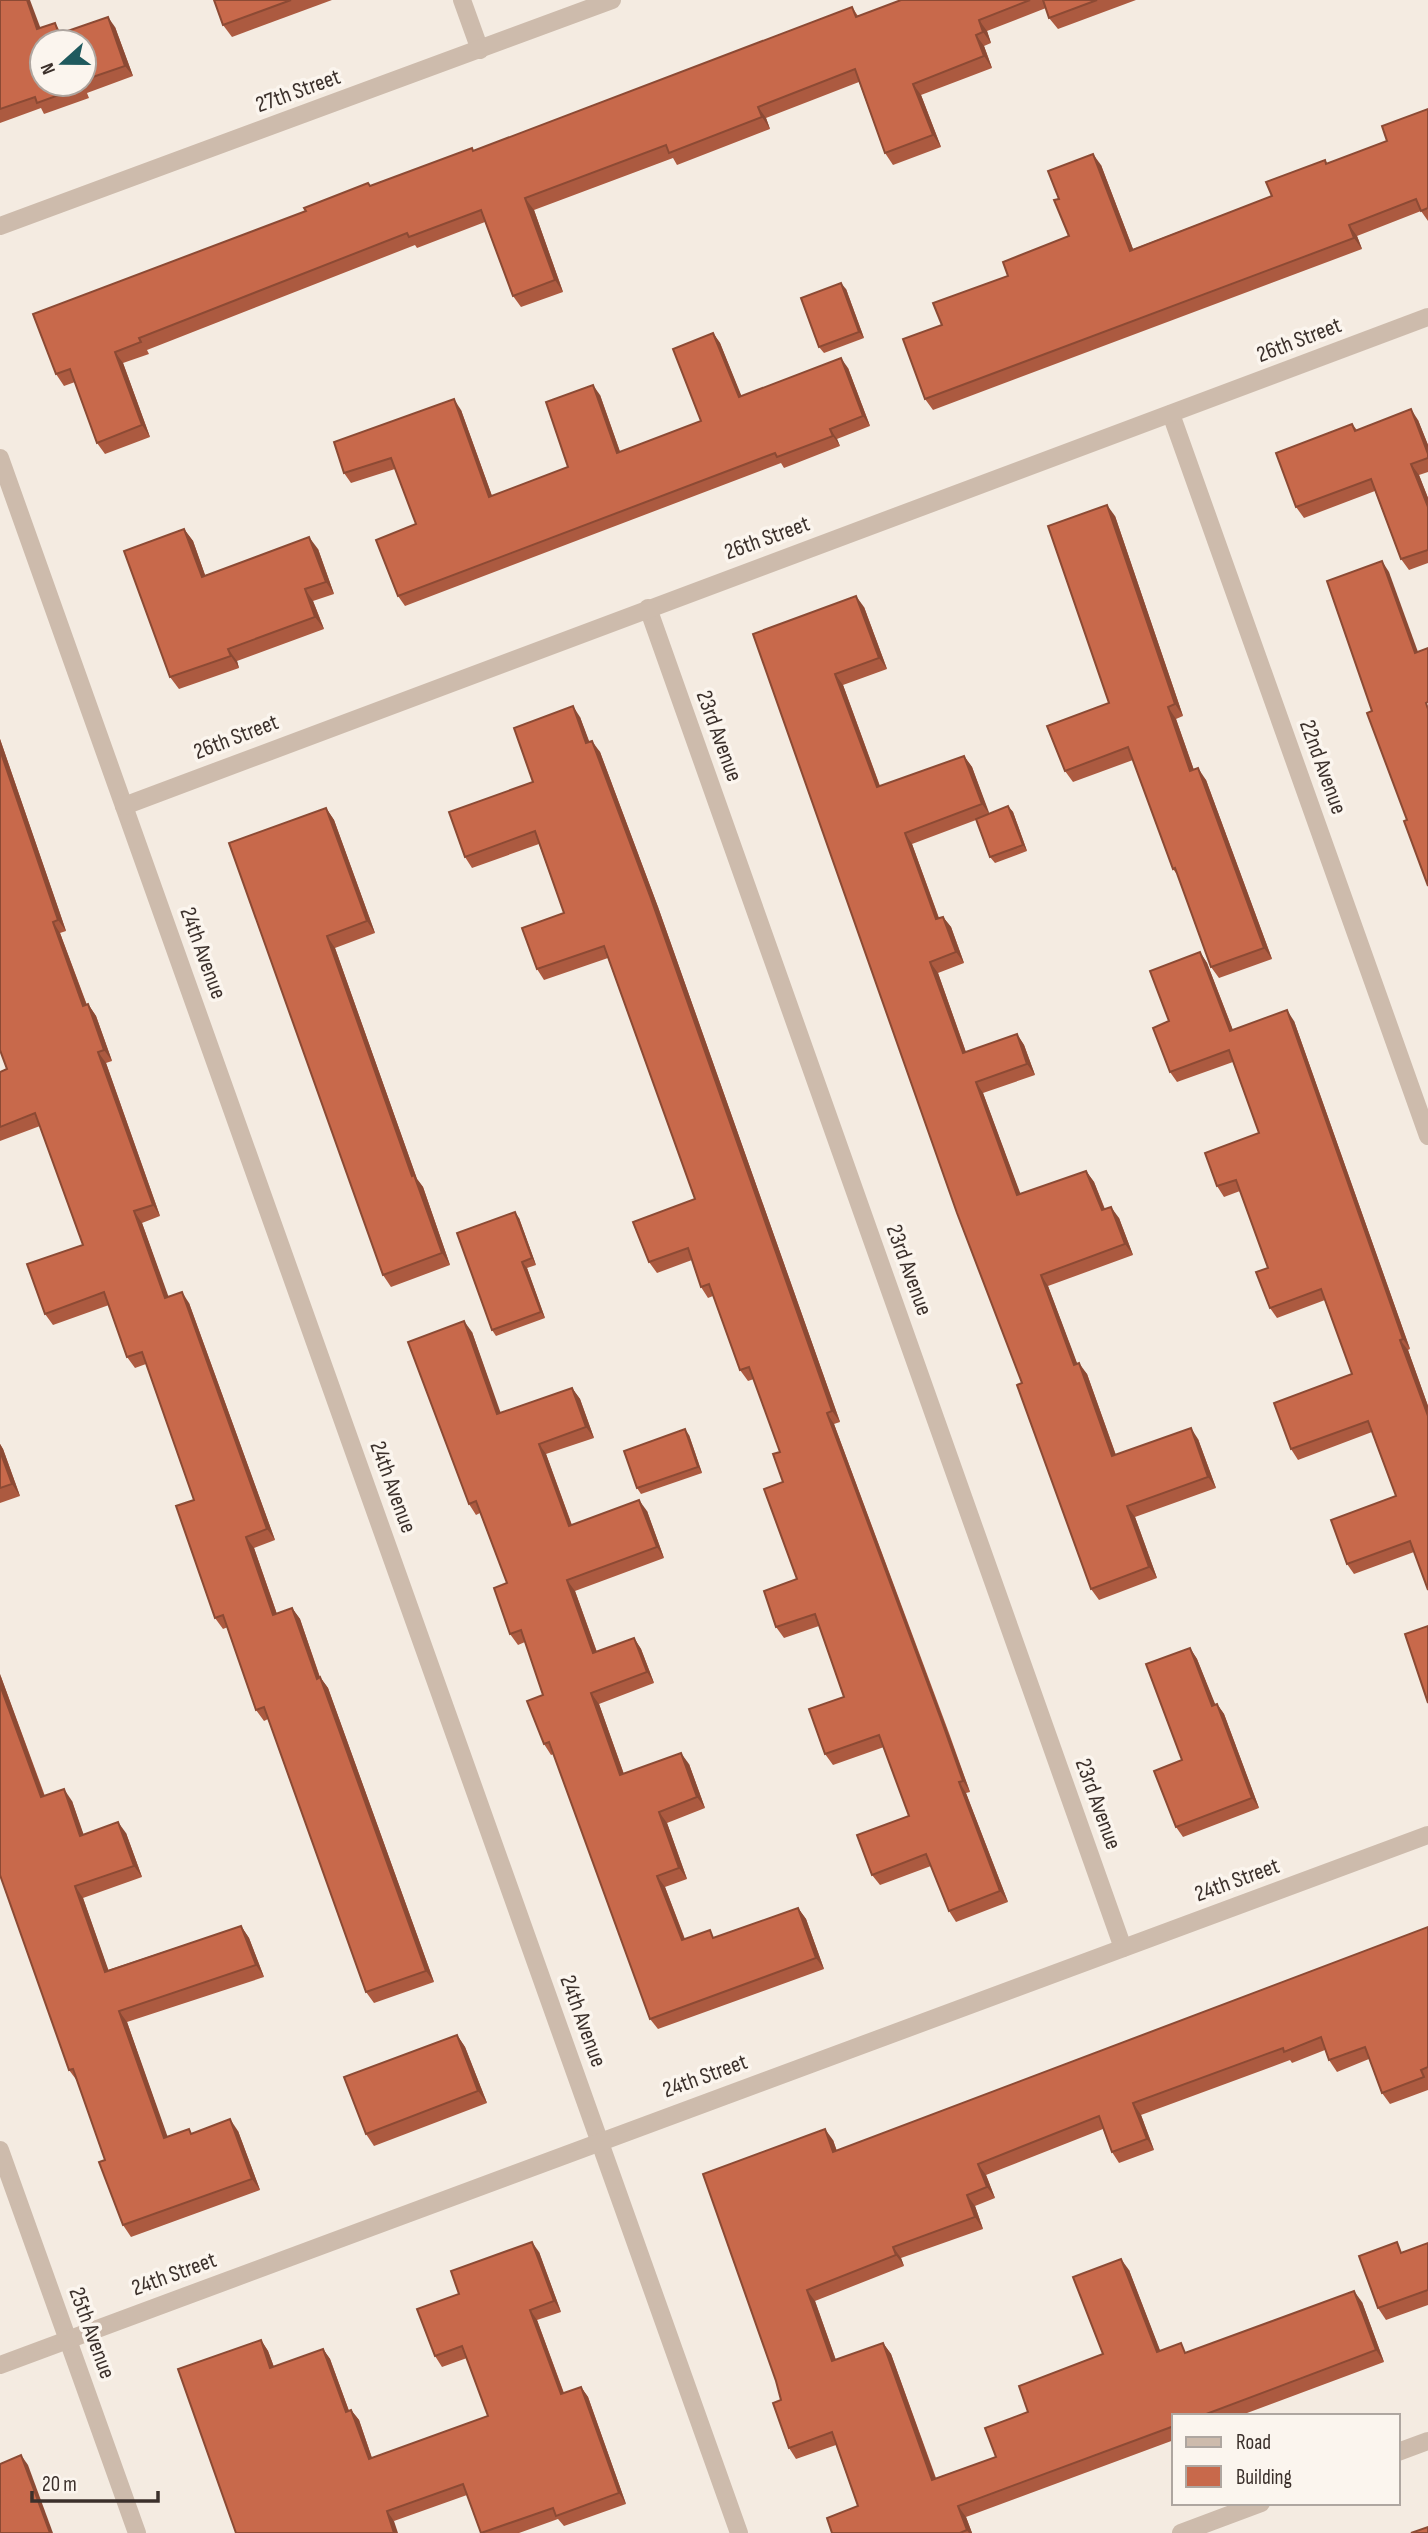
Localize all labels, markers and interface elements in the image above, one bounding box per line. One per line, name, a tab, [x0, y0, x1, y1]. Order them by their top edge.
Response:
north arrow	[28, 28, 98, 98]
text: N	[36, 60, 61, 77]
street label: 27th Street	[252, 63, 344, 119]
street label: 26th Street	[1253, 311, 1345, 369]
street label: 26th Street	[721, 510, 813, 566]
street label: 23rd Avenue	[690, 687, 748, 785]
street label: 26th Street	[190, 708, 282, 766]
street label: 22nd Avenue	[1293, 716, 1353, 818]
street label: 24th Avenue	[173, 903, 233, 1003]
street label: 23rd Avenue	[880, 1221, 938, 1319]
street label: 24th Avenue	[363, 1437, 423, 1537]
street label: 23rd Avenue	[1069, 1755, 1127, 1853]
street label: 24th Street	[1191, 1852, 1283, 1908]
street label: 24th Avenue	[553, 1971, 613, 2071]
street label: 24th Street	[659, 2048, 751, 2104]
street label: 24th Street	[128, 2246, 220, 2302]
street label: 25th Avenue	[63, 2283, 121, 2383]
legend	[1172, 2414, 1400, 2505]
text: Road	[1236, 2430, 1271, 2455]
scale bar	[32, 2460, 158, 2504]
text: Building	[1236, 2465, 1292, 2490]
text: 20 m	[42, 2472, 77, 2497]

